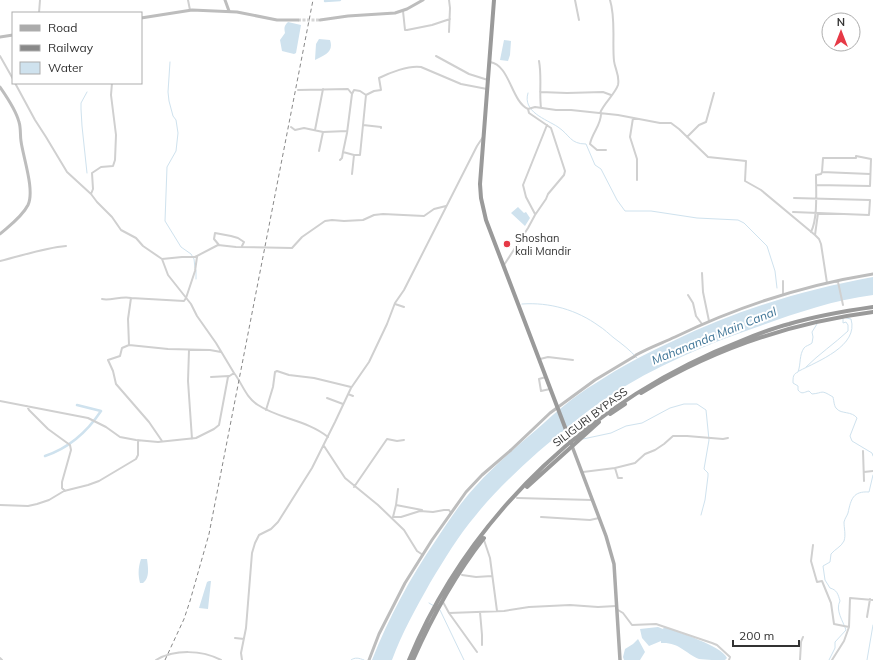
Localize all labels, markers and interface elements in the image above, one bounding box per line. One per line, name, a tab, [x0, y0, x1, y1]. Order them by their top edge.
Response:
legend	[12, 12, 142, 84]
north arrow	[821, 12, 861, 52]
text: N	[837, 15, 845, 29]
text: Road	[48, 20, 77, 35]
text: Railway	[48, 40, 94, 55]
text: Water	[48, 60, 84, 75]
place label: Shoshan kali Mandir	[515, 231, 571, 258]
marker: Shoshan kali Mandir	[502, 239, 512, 249]
water label: Mahananda Main Canal	[649, 304, 779, 367]
street label: SILIGURI BYPASS	[550, 384, 630, 450]
scale bar	[733, 622, 799, 648]
text: 200 m	[739, 628, 774, 643]

